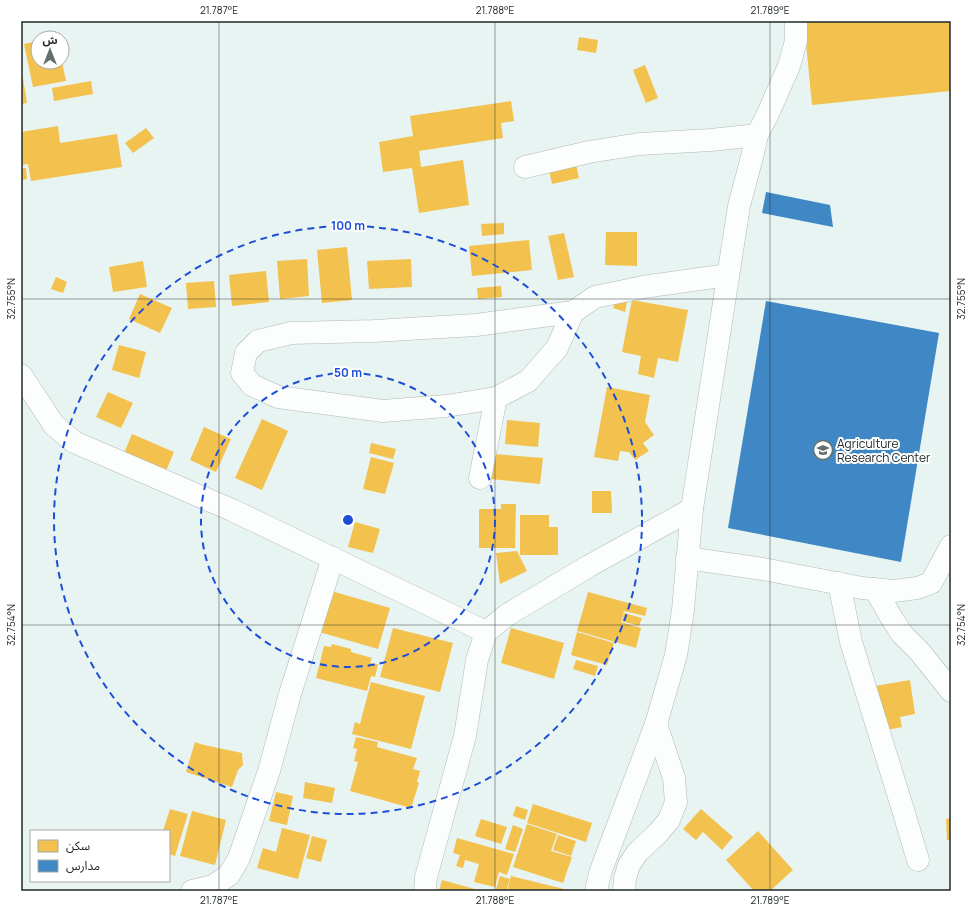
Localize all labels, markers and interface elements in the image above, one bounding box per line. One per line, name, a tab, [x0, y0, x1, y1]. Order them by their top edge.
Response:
text: 21.787°E	[200, 3, 238, 17]
text: 21.788°E	[476, 3, 515, 17]
text: 21.789°E	[751, 3, 790, 17]
north arrow	[30, 30, 70, 70]
text: ش	[42, 32, 58, 47]
text: 100 m	[331, 217, 365, 234]
text: 32.755°N	[4, 278, 18, 320]
text: 32.755°N	[954, 278, 968, 320]
text: 50 m	[334, 364, 362, 381]
place label: Agriculture Research Center	[837, 435, 931, 466]
school or university icon: Agriculture Research Center	[812, 439, 834, 461]
centre of rings	[341, 513, 355, 527]
text: 32.754°N	[4, 604, 18, 646]
text: 32.754°N	[954, 604, 968, 646]
legend	[30, 830, 170, 882]
text: سكن	[66, 837, 90, 854]
text: مدارس	[66, 857, 100, 874]
text: 21.787°E	[200, 893, 238, 907]
text: 21.788°E	[476, 893, 515, 907]
text: 21.789°E	[751, 893, 790, 907]

